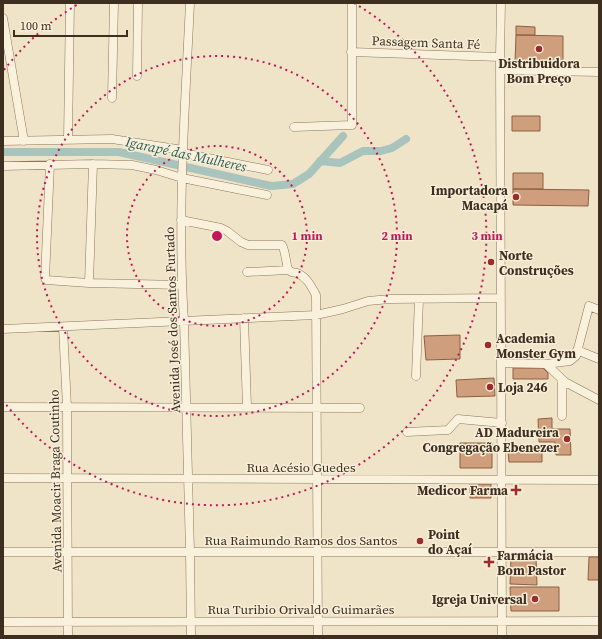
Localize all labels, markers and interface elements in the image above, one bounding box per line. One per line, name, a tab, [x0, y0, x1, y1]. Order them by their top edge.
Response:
scale bar	[14, 12, 127, 38]
text: 100 m	[20, 18, 52, 34]
street label: Passagem Santa Fé	[371, 32, 481, 53]
marker: Distribuidora Bom Preço	[534, 44, 544, 54]
place label: Distribuidora Bom Preço	[498, 55, 580, 87]
water label: Igarapé das Mulheres	[123, 131, 249, 177]
place label: Importadora Macapá	[431, 182, 508, 214]
marker: Importadora Macapá	[511, 192, 521, 202]
street label: Avenida José dos Santos Furtado	[161, 226, 184, 414]
text: 1 min	[291, 228, 323, 244]
text: 2 min	[381, 228, 413, 244]
text: 3 min	[471, 228, 503, 244]
centre of rings	[210, 229, 224, 243]
place label: Norte Construções	[499, 247, 574, 279]
marker: Norte Construções	[486, 257, 496, 267]
place label: Academia Monster Gym	[496, 330, 576, 362]
marker: Academia Monster Gym	[483, 340, 493, 350]
place label: Loja 246	[498, 379, 548, 396]
marker: Loja 246	[485, 382, 495, 392]
street label: Avenida Moacir Braga Coutinho	[45, 389, 66, 573]
place label: AD Madureira Congregação Ebenezer	[422, 424, 560, 456]
marker: AD Madureira Congregação Ebenezer	[562, 434, 572, 444]
street label: Rua Acésio Guedes	[246, 459, 356, 476]
place label: Medicor Farma	[417, 482, 508, 499]
marker: Medicor Farma	[511, 485, 521, 495]
place label: Point do Açaí	[428, 526, 472, 558]
street label: Rua Raimundo Ramos dos Santos	[205, 532, 398, 549]
marker: Point do Açaí	[415, 536, 425, 546]
place label: Farmácia Bom Pastor	[497, 547, 567, 579]
marker: Farmácia Bom Pastor	[484, 557, 494, 567]
place label: Igreja Universal	[432, 591, 527, 608]
marker: Igreja Universal	[530, 594, 540, 604]
street label: Rua Turibio Orivaldo Guimarães	[208, 601, 395, 618]

